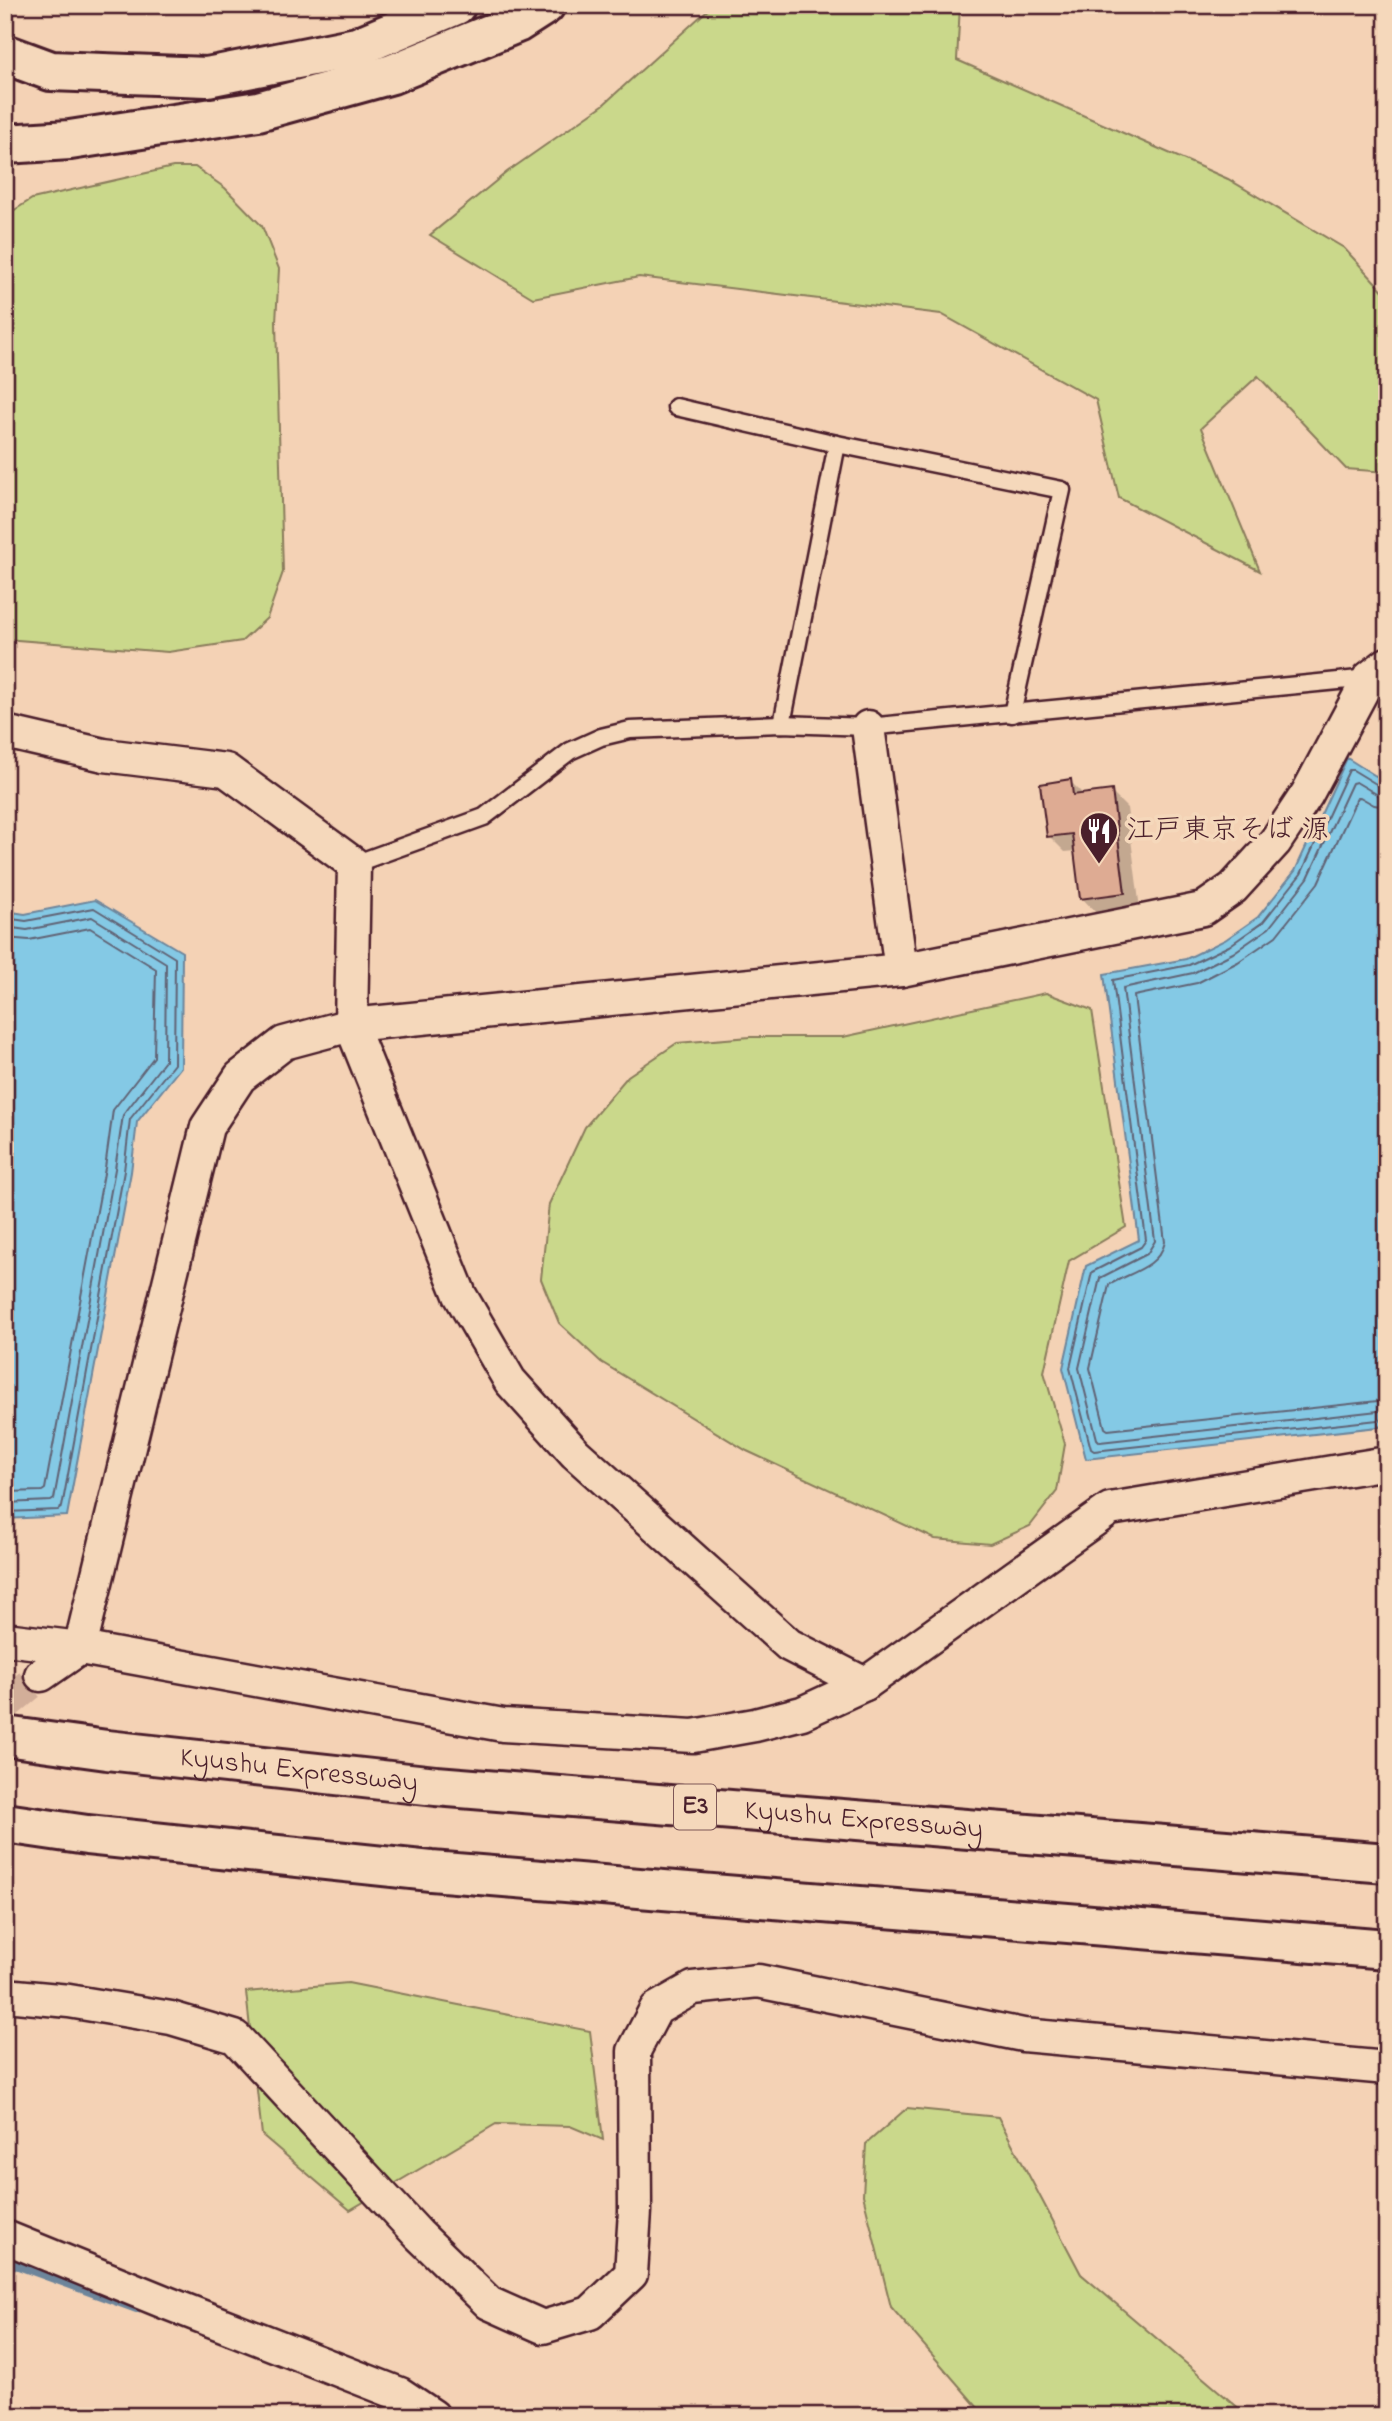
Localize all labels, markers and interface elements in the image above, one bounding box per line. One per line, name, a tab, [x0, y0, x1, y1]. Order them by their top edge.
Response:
restaurant icon: 江戸東京そば 源	[1078, 810, 1120, 865]
place label: 江戸東京そば 源	[1126, 811, 1329, 852]
street label: Kyushu Expressway	[178, 1738, 420, 1804]
road number: E3	[674, 1784, 716, 1830]
street label: Kyushu Expressway	[743, 1791, 985, 1851]

